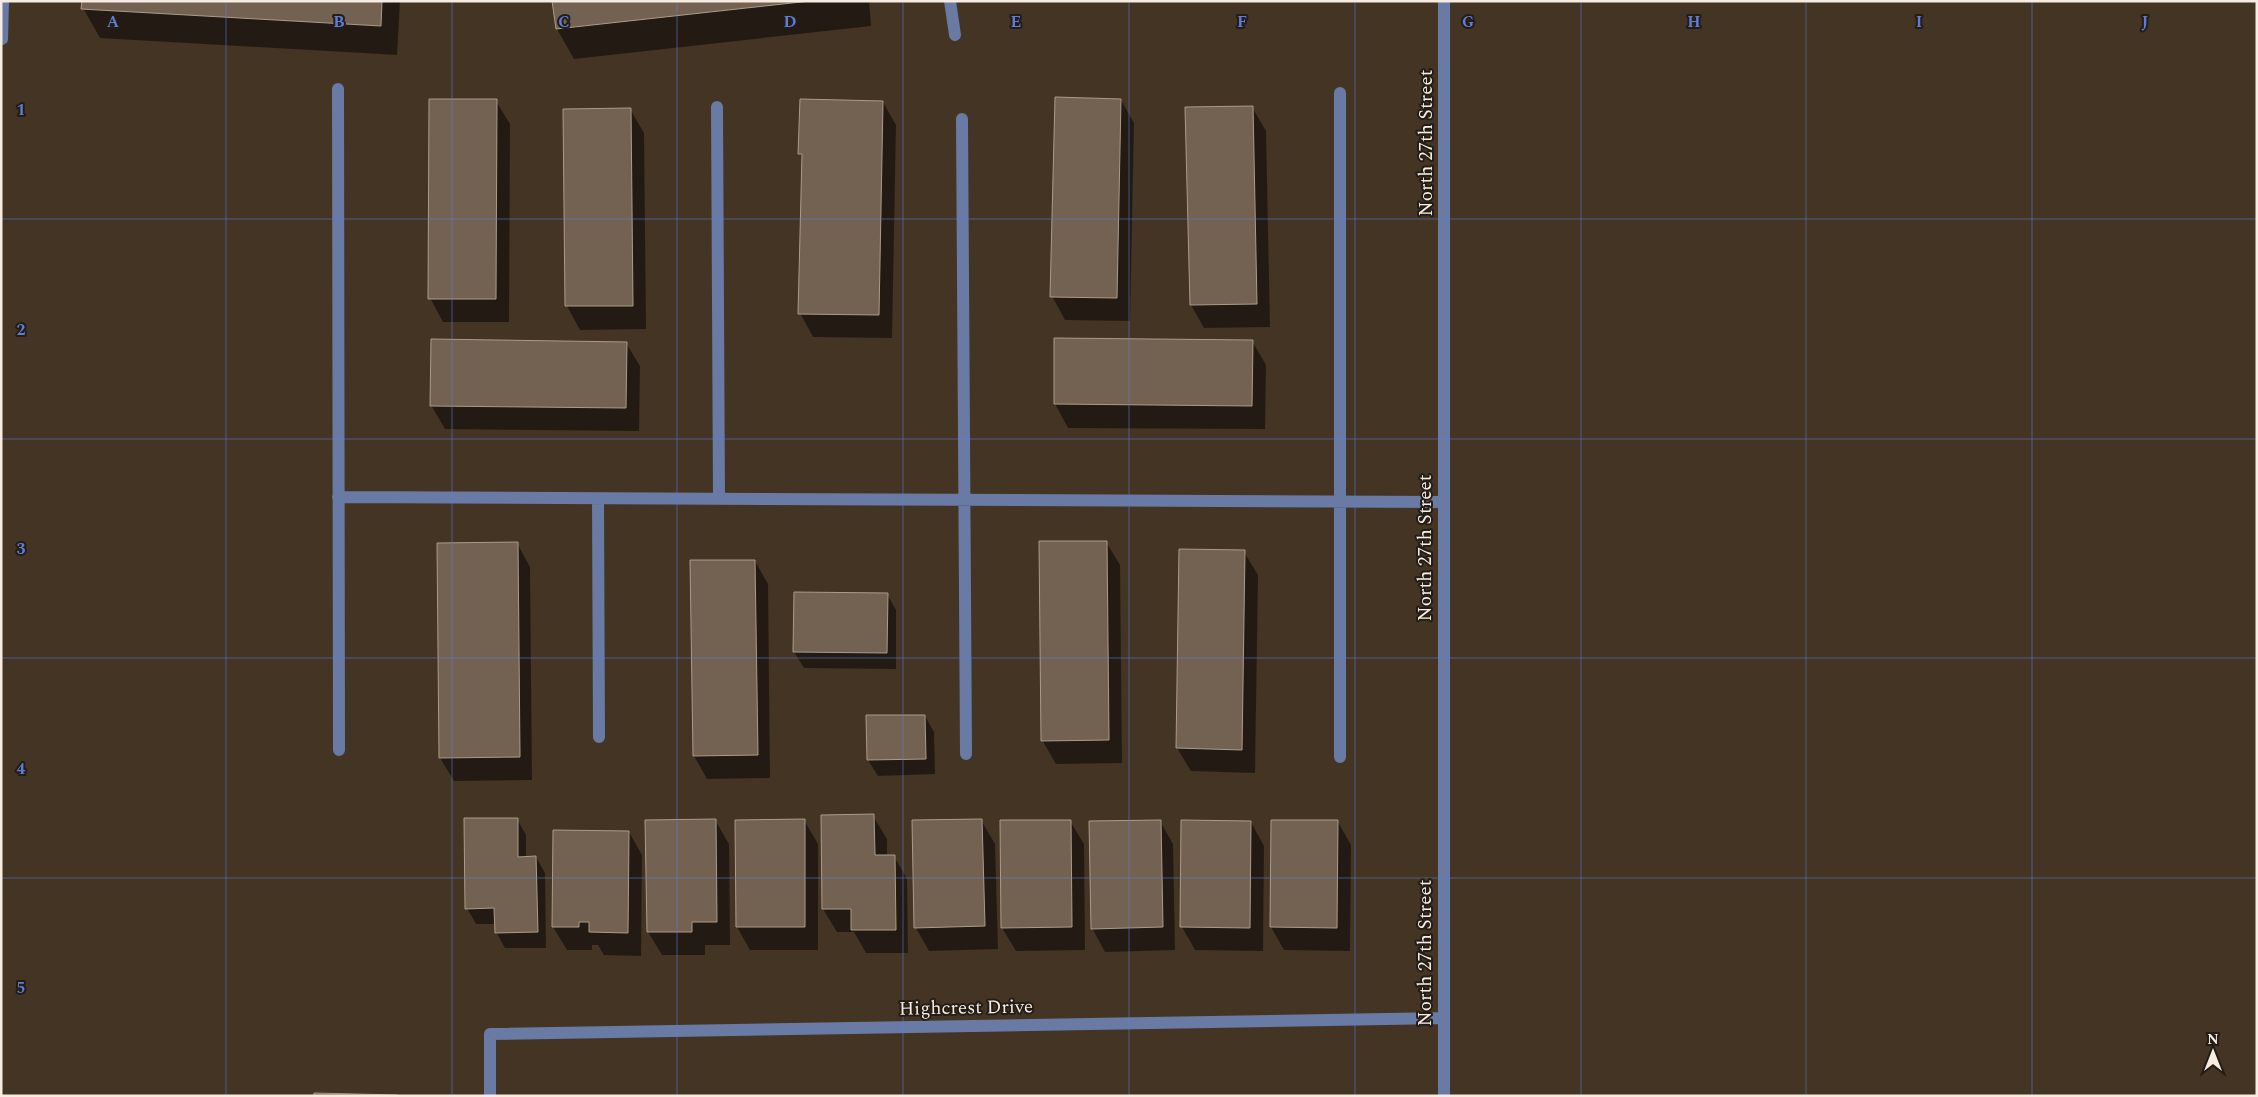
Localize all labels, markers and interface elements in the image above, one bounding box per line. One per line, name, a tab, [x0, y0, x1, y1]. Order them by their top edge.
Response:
text: A	[107, 10, 120, 34]
text: B	[333, 10, 345, 34]
text: C	[558, 10, 570, 34]
text: D	[784, 10, 797, 34]
text: E	[1011, 10, 1021, 34]
text: F	[1237, 10, 1247, 34]
text: G	[1462, 10, 1474, 34]
text: H	[1687, 10, 1701, 34]
text: I	[1916, 10, 1922, 34]
text: J	[2142, 10, 2149, 34]
street label: North 27th Street	[1412, 69, 1441, 216]
text: 1	[17, 98, 25, 122]
text: 2	[17, 318, 26, 342]
street label: North 27th Street	[1411, 474, 1440, 621]
text: 3	[17, 537, 26, 561]
text: 4	[17, 757, 26, 781]
street label: North 27th Street	[1411, 879, 1440, 1026]
text: 5	[17, 976, 25, 1000]
street label: Highcrest Drive	[899, 992, 1033, 1024]
north arrow	[2188, 1027, 2238, 1077]
text: N	[2207, 1029, 2219, 1050]

